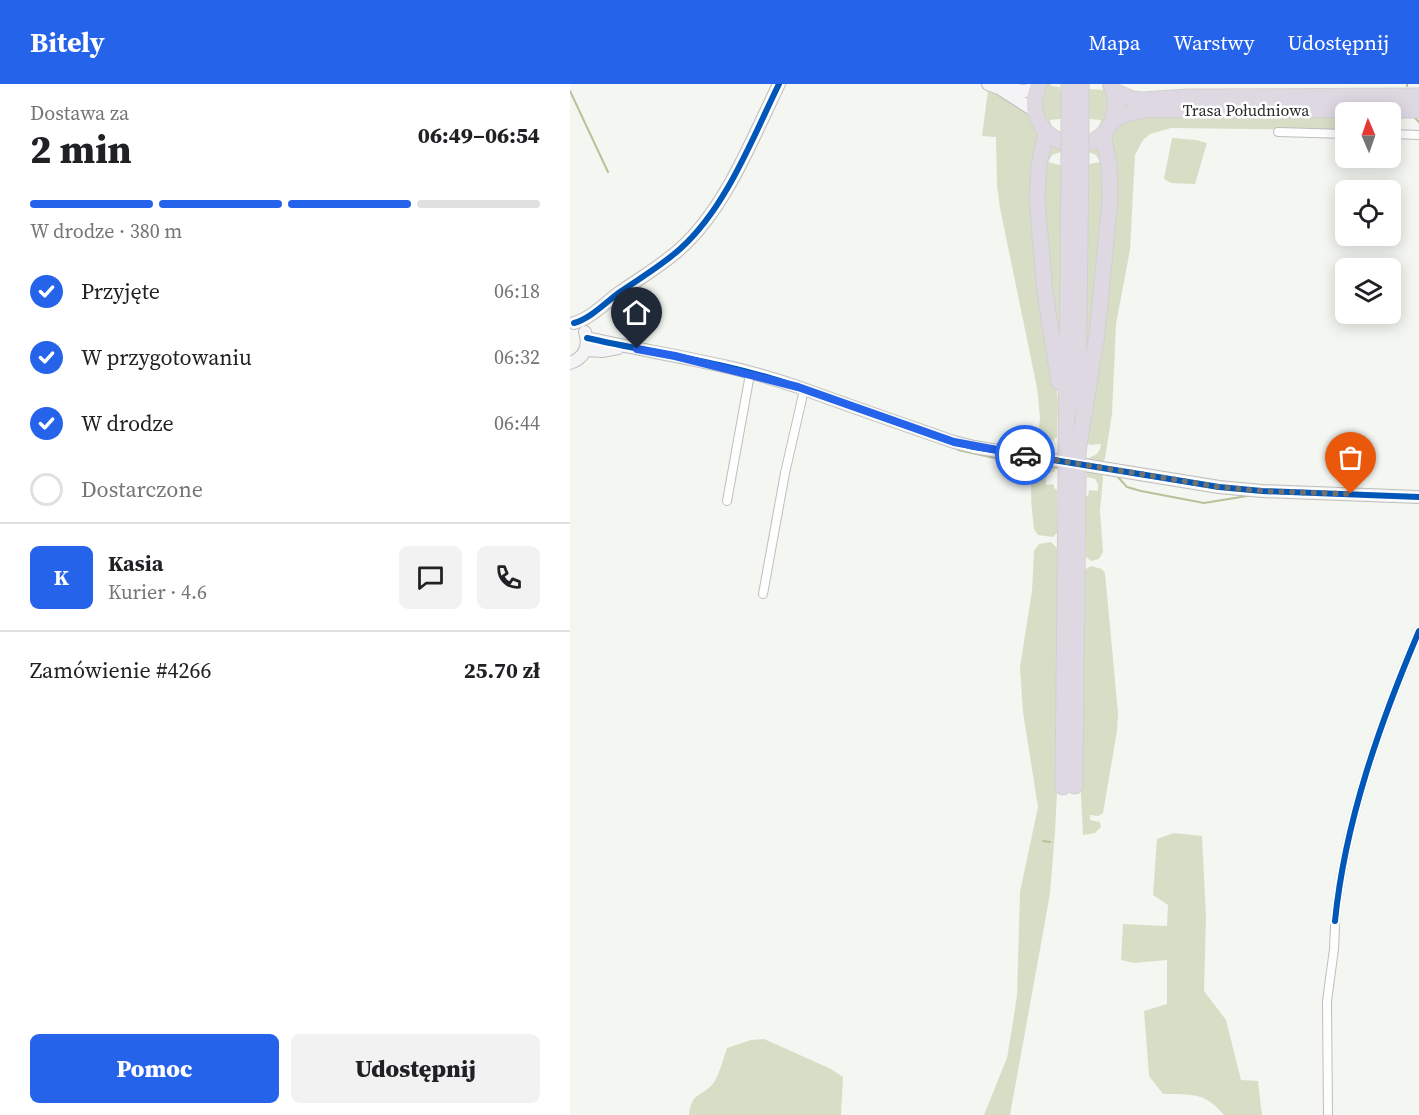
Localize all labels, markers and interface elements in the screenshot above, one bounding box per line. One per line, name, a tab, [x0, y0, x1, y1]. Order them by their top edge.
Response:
text: Bitely	[30, 23, 105, 61]
text: Mapa	[1089, 28, 1140, 57]
text: Warstwy	[1173, 28, 1254, 57]
text: Udostępnij	[1287, 28, 1389, 57]
text: Dostawa za	[30, 99, 129, 127]
street label: Trasa Południowa	[1183, 99, 1310, 121]
north arrow	[1335, 102, 1401, 168]
map controls	[1335, 102, 1401, 324]
text: 06:49–06:54	[418, 120, 540, 150]
text: 2 min	[30, 123, 132, 176]
button: locate	[1335, 180, 1401, 246]
text: W drodze · 380 m	[30, 217, 182, 245]
button: layers	[1335, 258, 1401, 324]
icon: check	[30, 275, 63, 308]
text: Przyjęte	[81, 276, 160, 306]
text: 06:18	[494, 277, 540, 305]
pin	[611, 287, 662, 349]
icon: home	[620, 296, 653, 329]
icon: check	[30, 341, 63, 374]
text: W przygotowaniu	[81, 342, 252, 372]
text: 06:32	[494, 343, 540, 371]
icon: check	[30, 407, 63, 440]
text: W drodze	[81, 408, 174, 438]
text: 06:44	[494, 409, 540, 437]
courier	[995, 425, 1055, 485]
pin	[1325, 432, 1376, 494]
icon: car	[1009, 439, 1042, 472]
icon: bag	[1334, 441, 1367, 474]
text: Dostarczone	[81, 474, 203, 504]
button: chat	[399, 546, 462, 609]
button: phone	[477, 546, 540, 609]
text: Kasia	[108, 548, 163, 578]
text: K	[54, 562, 69, 592]
text: Kurier · 4.6	[108, 578, 207, 606]
text: Zamówienie #4266	[30, 655, 212, 685]
text: 25.70 zł	[464, 655, 540, 685]
button: Pomoc	[30, 1034, 279, 1103]
button: Udostępnij	[291, 1034, 540, 1103]

